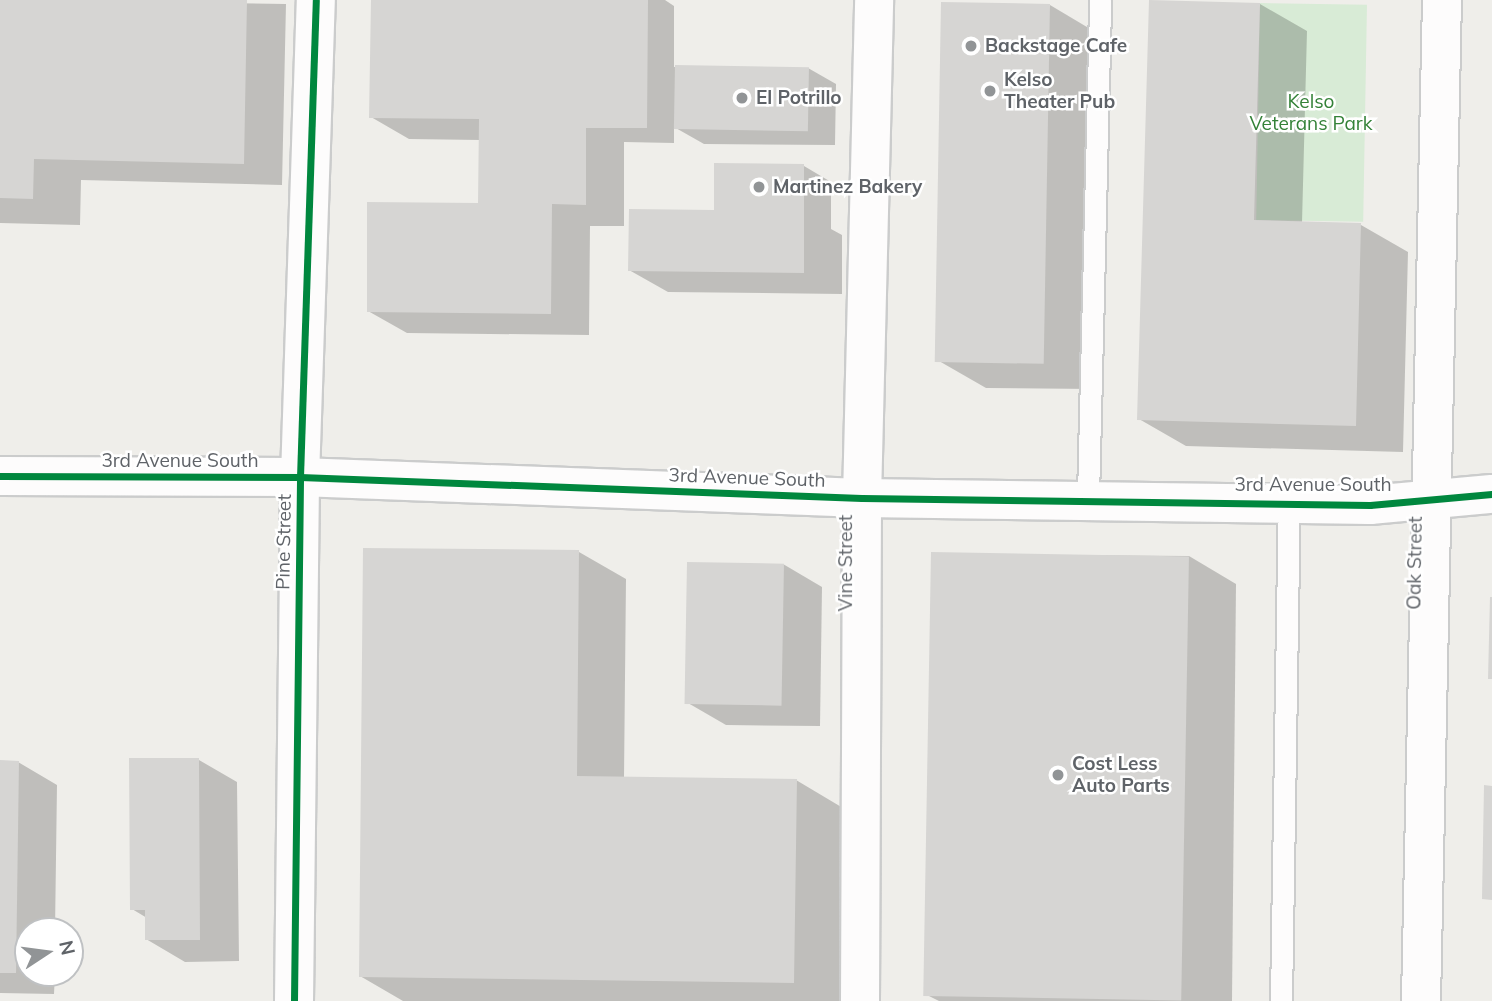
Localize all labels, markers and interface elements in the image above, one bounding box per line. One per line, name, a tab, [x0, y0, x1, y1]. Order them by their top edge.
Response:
place label: Backstage Cafe	[985, 35, 1127, 57]
marker: Backstage Cafe	[963, 38, 979, 54]
place label: Kelso Theater Pub	[1004, 69, 1115, 113]
marker: Kelso Theater Pub	[982, 83, 998, 99]
place label: El Potrillo	[756, 87, 842, 109]
marker: El Potrillo	[734, 90, 750, 106]
park label: Kelso Veterans Park	[1249, 91, 1373, 135]
place label: Martinez Bakery	[773, 176, 922, 198]
marker: Martinez Bakery	[751, 179, 767, 195]
street label: 3rd Avenue South	[101, 450, 259, 472]
street label: 3rd Avenue South	[668, 464, 826, 492]
street label: 3rd Avenue South	[1234, 474, 1392, 496]
street label: Pine Street	[272, 494, 296, 590]
street label: Vine Street	[835, 515, 857, 611]
street label: Oak Street	[1403, 516, 1427, 610]
place label: Cost Less Auto Parts	[1072, 753, 1170, 797]
marker: Cost Less Auto Parts	[1050, 767, 1066, 783]
north arrow	[14, 917, 84, 987]
text: N	[54, 938, 81, 957]

